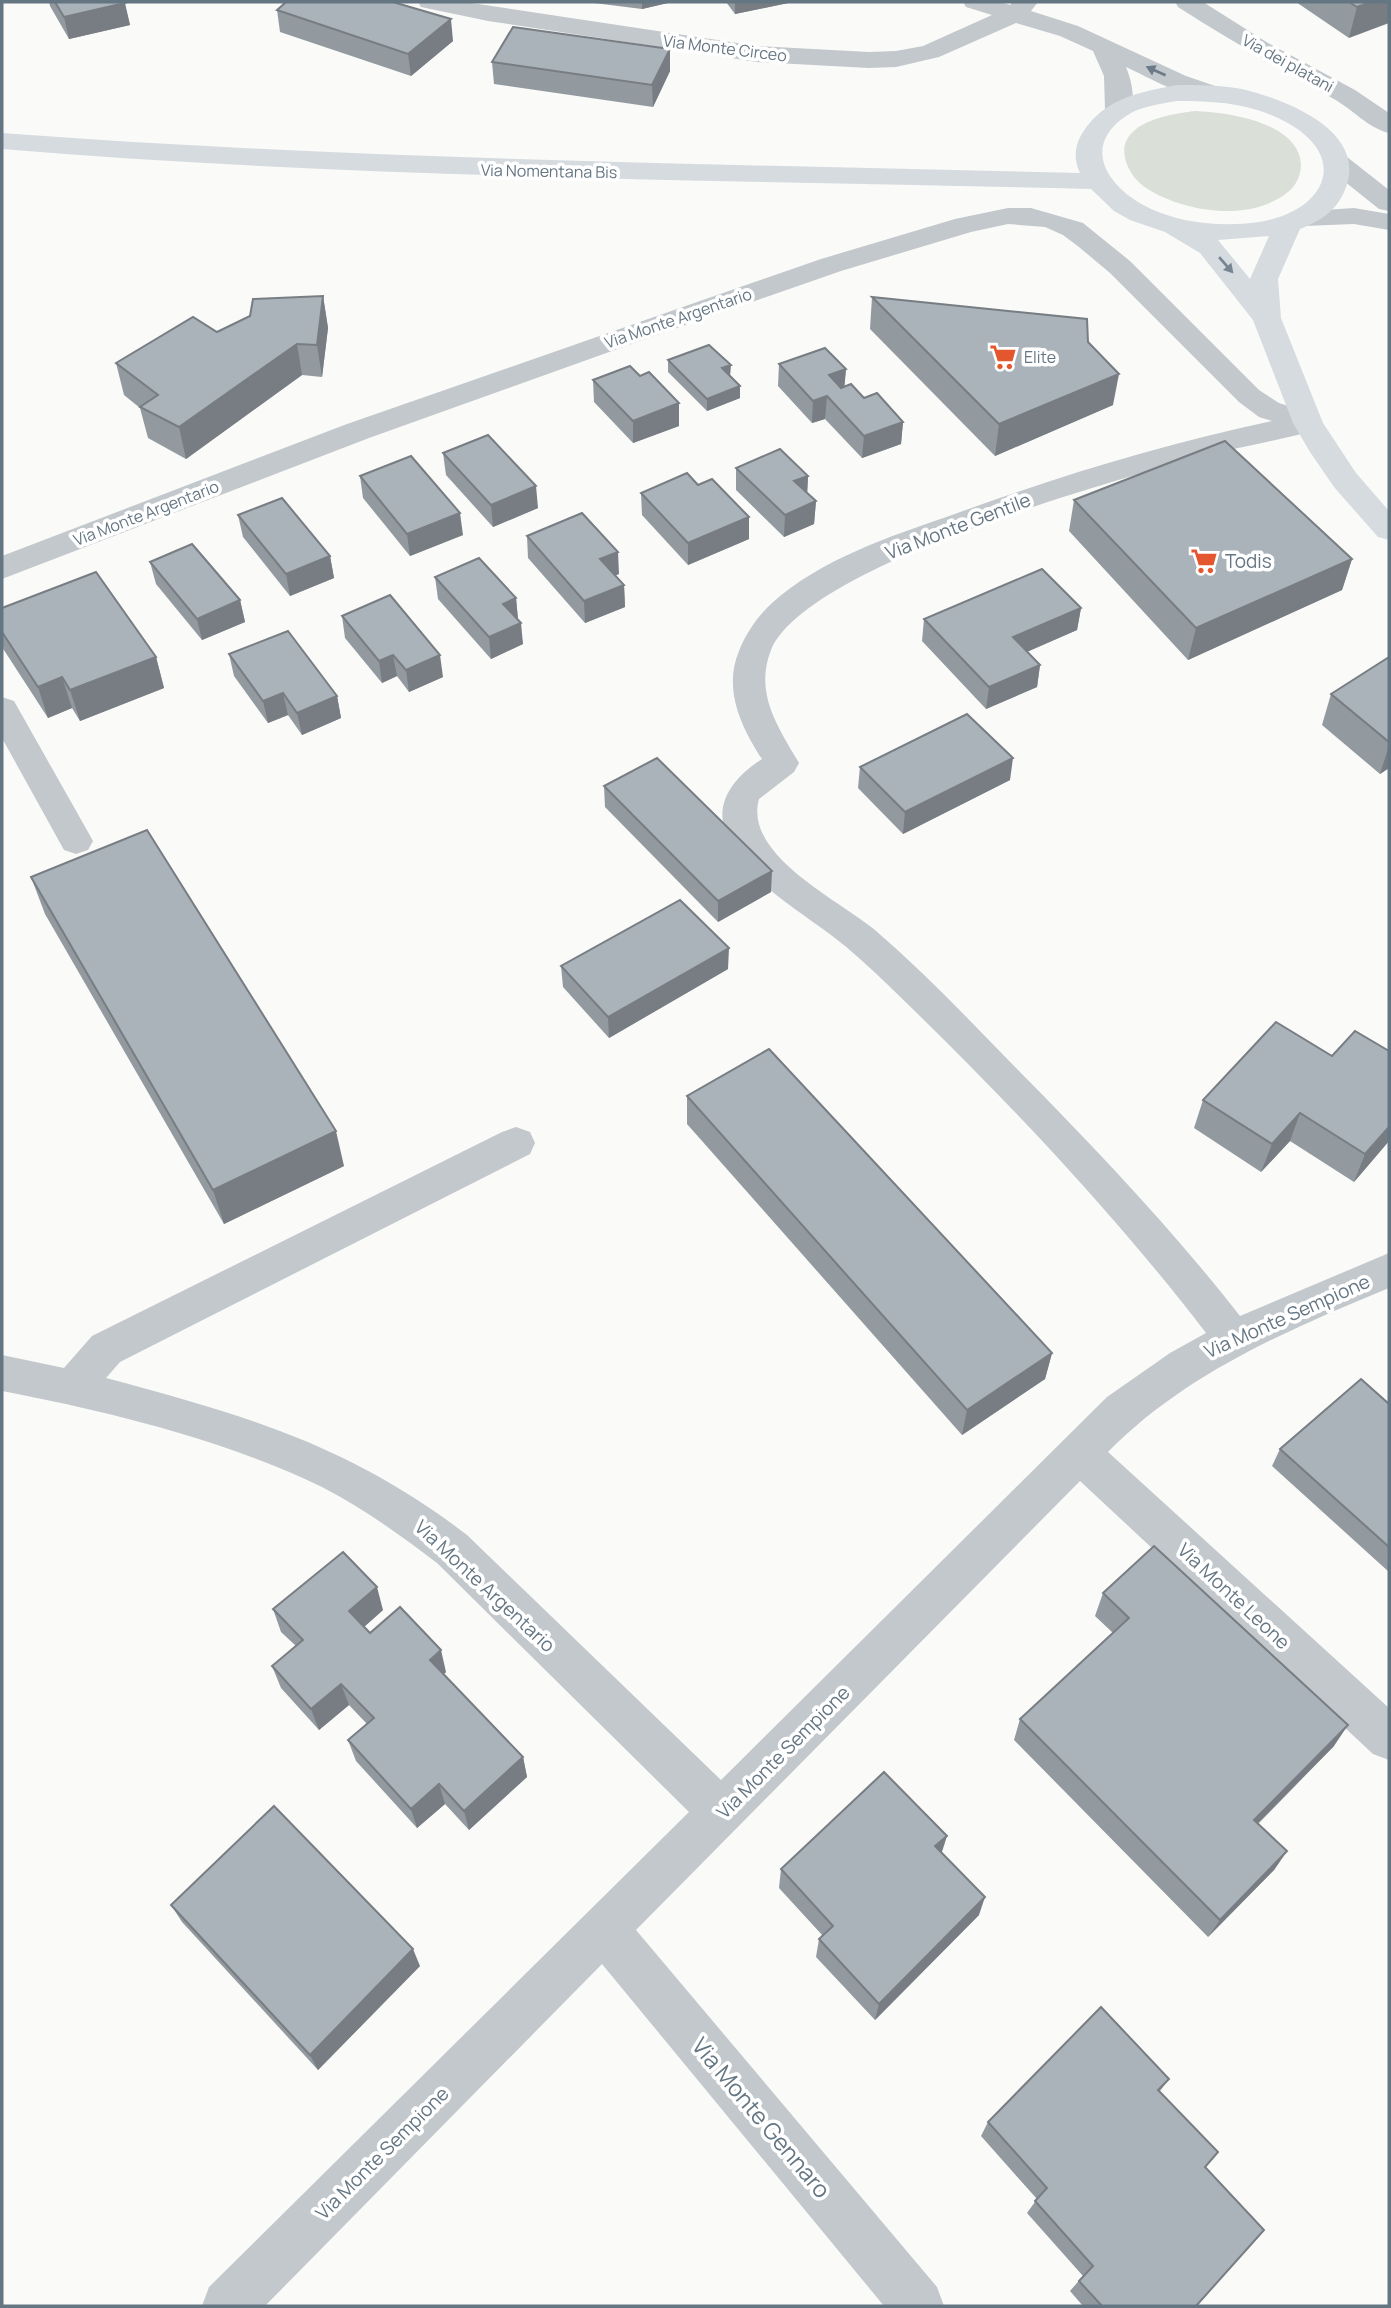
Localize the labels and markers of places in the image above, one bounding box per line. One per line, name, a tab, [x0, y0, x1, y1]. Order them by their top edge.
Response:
supermarket icon: Elite	[988, 342, 1018, 372]
place label: Elite	[1024, 346, 1056, 368]
supermarket icon: Todis	[1189, 546, 1219, 576]
place label: Todis	[1225, 548, 1272, 574]

